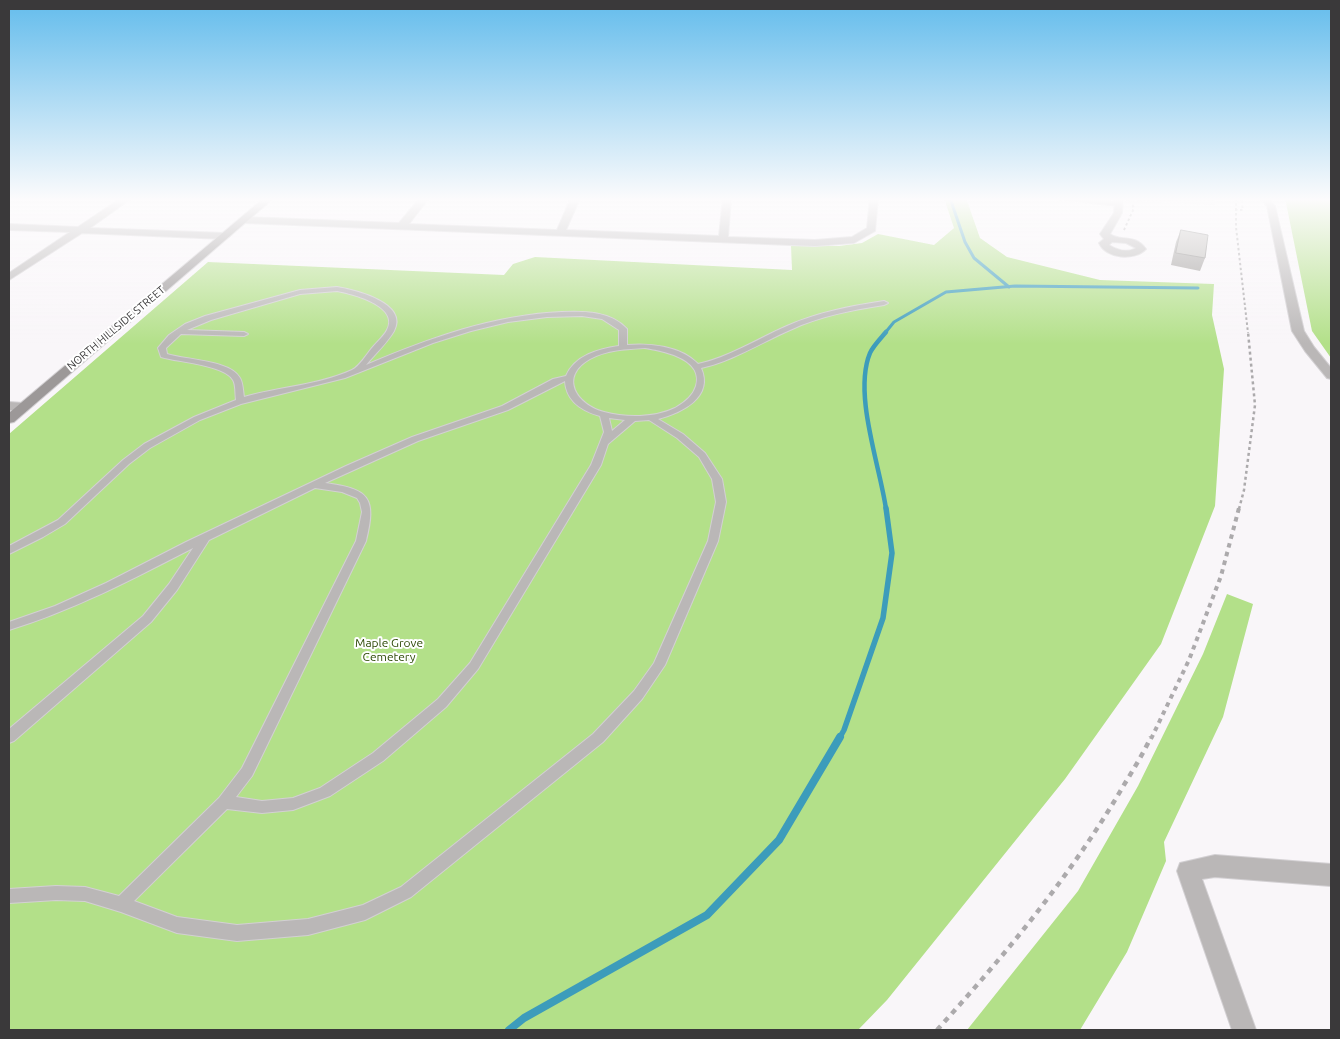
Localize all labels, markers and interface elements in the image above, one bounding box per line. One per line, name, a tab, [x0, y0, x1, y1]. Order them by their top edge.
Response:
street label: NORTH HILLSIDE STREET	[64, 283, 168, 373]
park label: Maple Grove Cemetery	[355, 636, 423, 664]

